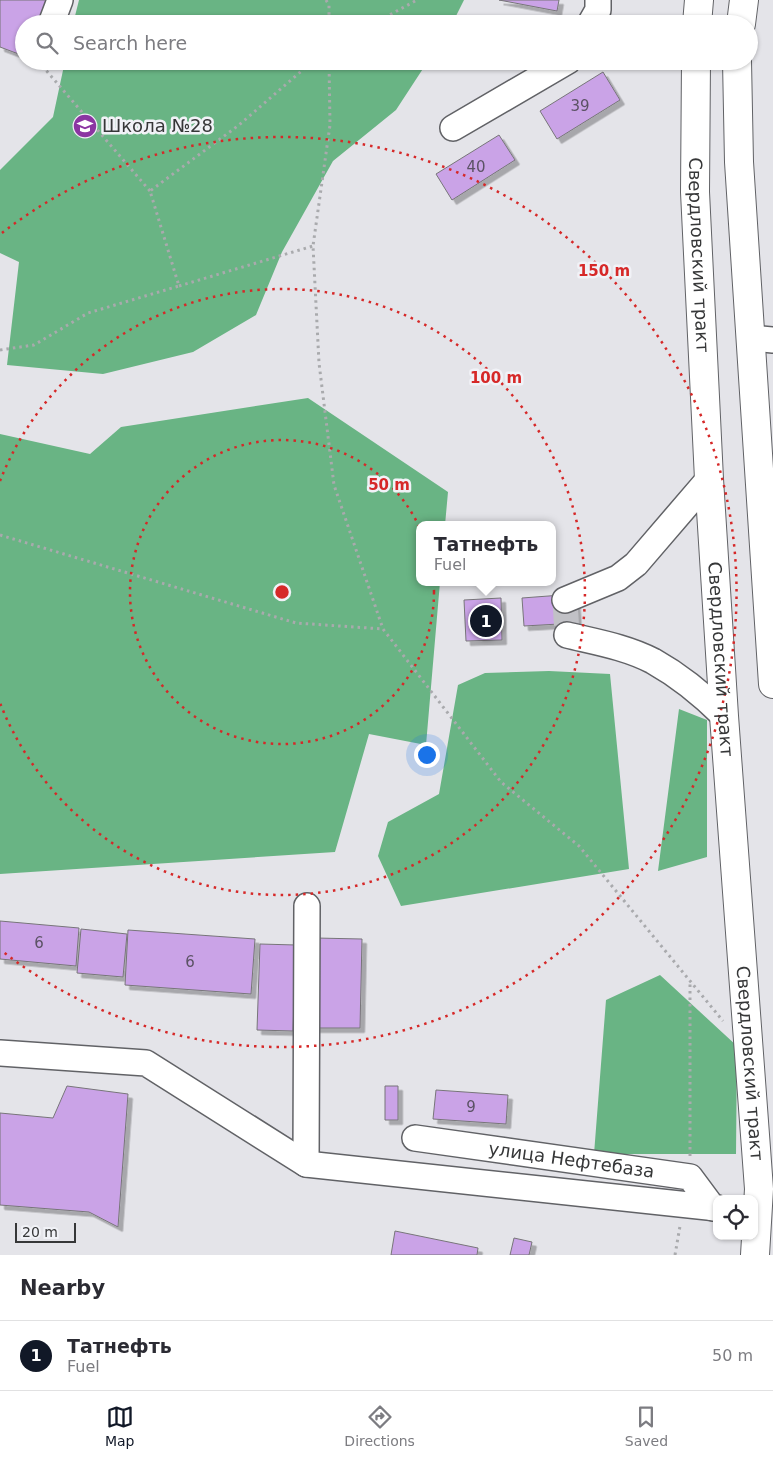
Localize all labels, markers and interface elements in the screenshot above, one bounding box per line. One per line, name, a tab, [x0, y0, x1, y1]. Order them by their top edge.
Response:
search box	[15, 15, 758, 70]
icon: search	[33, 29, 61, 57]
text: Search here	[73, 32, 187, 54]
house number: 39	[570, 97, 590, 115]
school or university icon: Школа №28	[72, 113, 98, 139]
place label: Школа №28	[102, 115, 213, 136]
street label: Свердловский тракт	[685, 157, 714, 353]
house number: 40	[466, 158, 486, 176]
text: 150 m	[578, 262, 630, 280]
text: 100 m	[470, 369, 522, 387]
text: 50 m	[368, 476, 410, 494]
popup	[416, 521, 556, 586]
text: Татнефть	[434, 533, 538, 555]
text: Fuel	[434, 555, 466, 574]
street label: Свердловский тракт	[704, 561, 738, 758]
centre of rings	[273, 583, 291, 601]
pin: 1	[470, 602, 502, 640]
your location	[414, 742, 440, 768]
house number: 6	[34, 934, 44, 952]
house number: 6	[185, 953, 195, 971]
street label: Свердловский тракт	[733, 965, 768, 1161]
house number: 9	[466, 1098, 476, 1116]
street label: улица Нефтебаза	[487, 1138, 656, 1182]
map controls	[713, 1195, 758, 1240]
button: locate	[713, 1195, 758, 1240]
scale bar	[15, 1220, 76, 1243]
text: 20 m	[22, 1224, 58, 1240]
text: Nearby	[20, 1276, 105, 1300]
text: Татнефть	[67, 1335, 172, 1357]
text: 1	[30, 1346, 42, 1365]
text: 50 m	[712, 1346, 753, 1365]
text: Fuel	[67, 1357, 100, 1376]
tab: Map	[105, 1403, 134, 1449]
tab: Directions	[344, 1403, 415, 1449]
tab: Saved	[625, 1403, 668, 1449]

